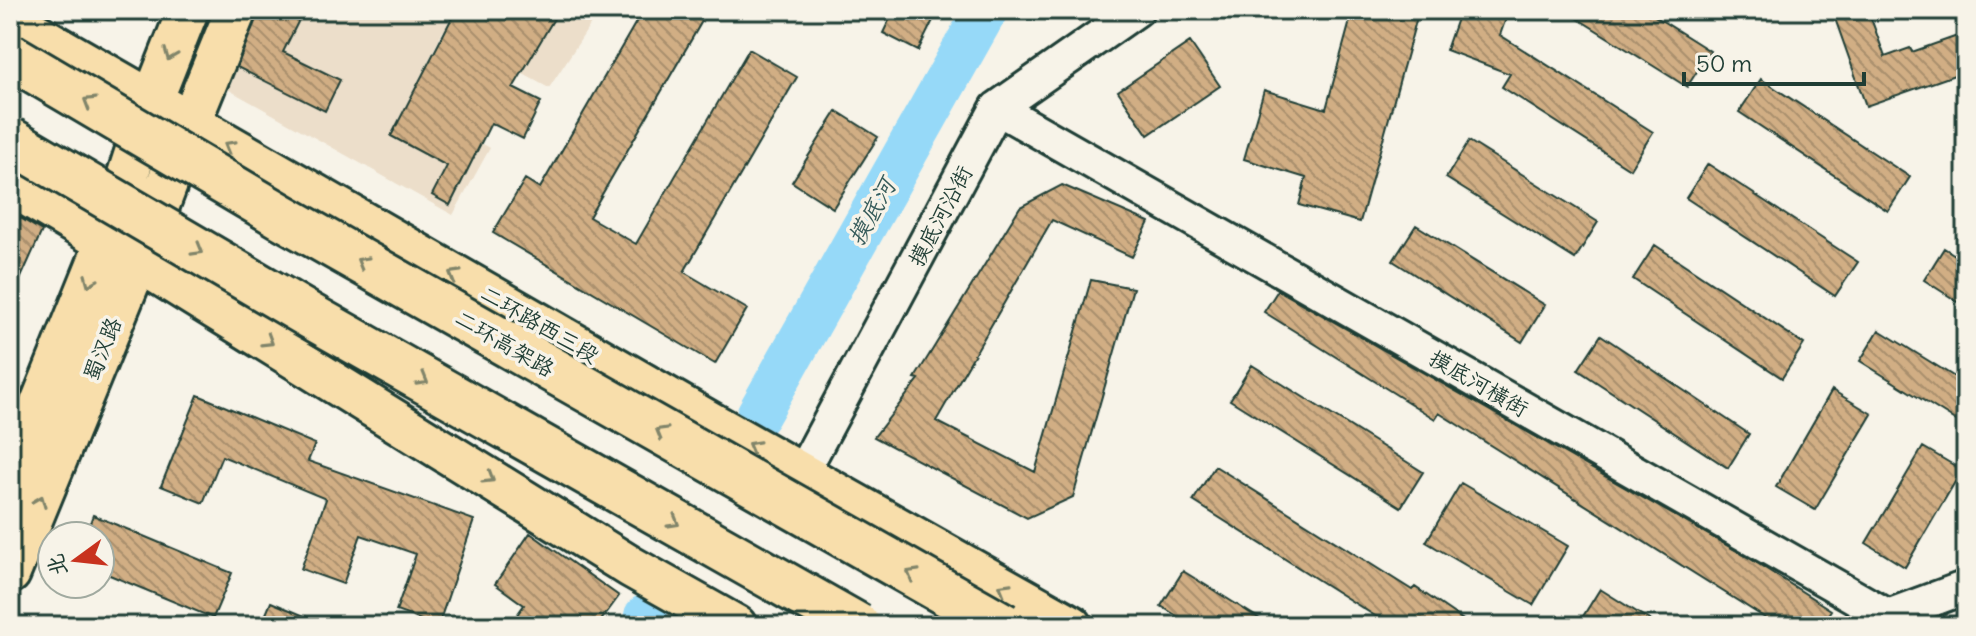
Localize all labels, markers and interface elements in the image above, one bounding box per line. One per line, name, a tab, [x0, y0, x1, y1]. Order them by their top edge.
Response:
scale bar	[1684, 36, 1864, 86]
one-way arrow	[163, 47, 180, 61]
text: 50 m	[1696, 48, 1752, 78]
one-way arrow	[83, 97, 98, 112]
one-way arrow	[223, 140, 238, 156]
street label: 摸底河沿街	[902, 161, 978, 271]
water label: 摸底河	[841, 169, 904, 250]
one-way arrow	[189, 240, 204, 256]
one-way arrow	[356, 256, 371, 272]
one-way arrow	[449, 269, 463, 285]
one-way arrow	[84, 273, 100, 287]
street label: 二环路西三段	[476, 279, 604, 369]
street label: 二环高架路	[450, 303, 560, 383]
street label: 蜀汉路	[77, 313, 127, 385]
one-way arrow	[259, 332, 274, 347]
street label: 摸底河横街	[1424, 343, 1534, 423]
one-way arrow	[415, 370, 429, 386]
one-way arrow	[655, 426, 669, 441]
one-way arrow	[747, 440, 762, 456]
one-way arrow	[480, 469, 495, 484]
one-way arrow	[30, 495, 46, 509]
one-way arrow	[665, 512, 680, 528]
north arrow	[36, 520, 116, 600]
text: 北	[40, 551, 73, 579]
one-way arrow	[906, 568, 920, 584]
one-way arrow	[998, 582, 1012, 597]

